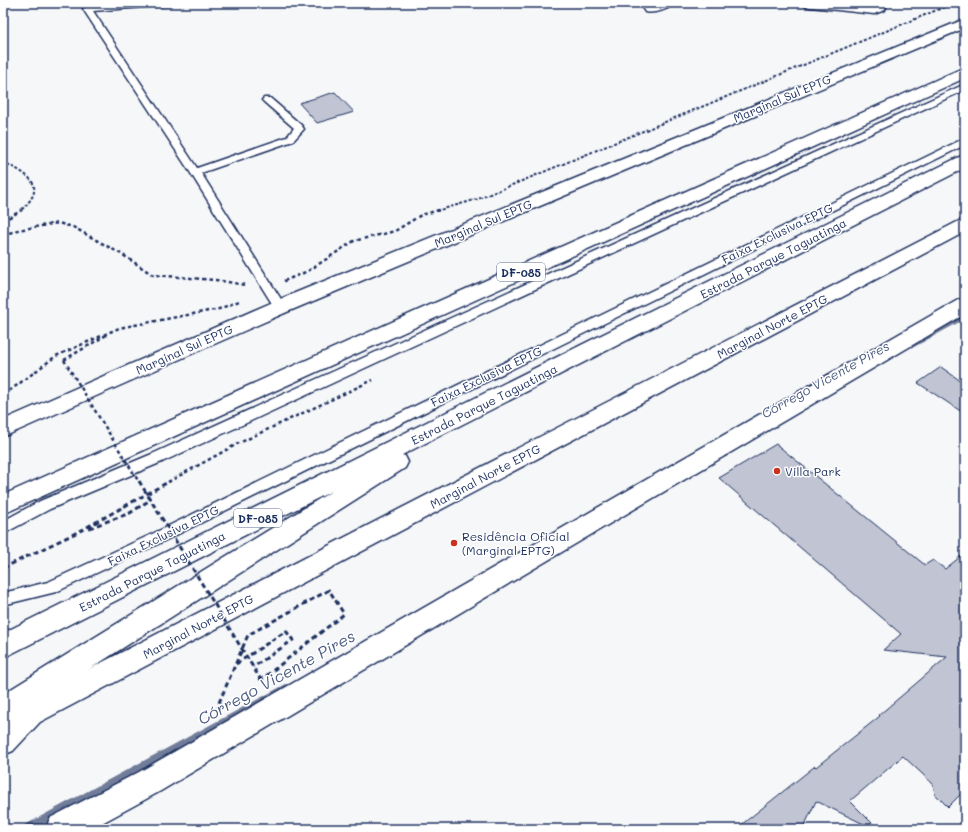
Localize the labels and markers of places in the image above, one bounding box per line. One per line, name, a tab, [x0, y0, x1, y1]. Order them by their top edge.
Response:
place label: Villa Park	[785, 463, 841, 479]
marker: Villa Park	[772, 466, 782, 476]
place label: Residência Oficial (Marginal EPTG)	[462, 528, 569, 558]
marker: Residência Oficial (Marginal EPTG)	[449, 538, 459, 548]

